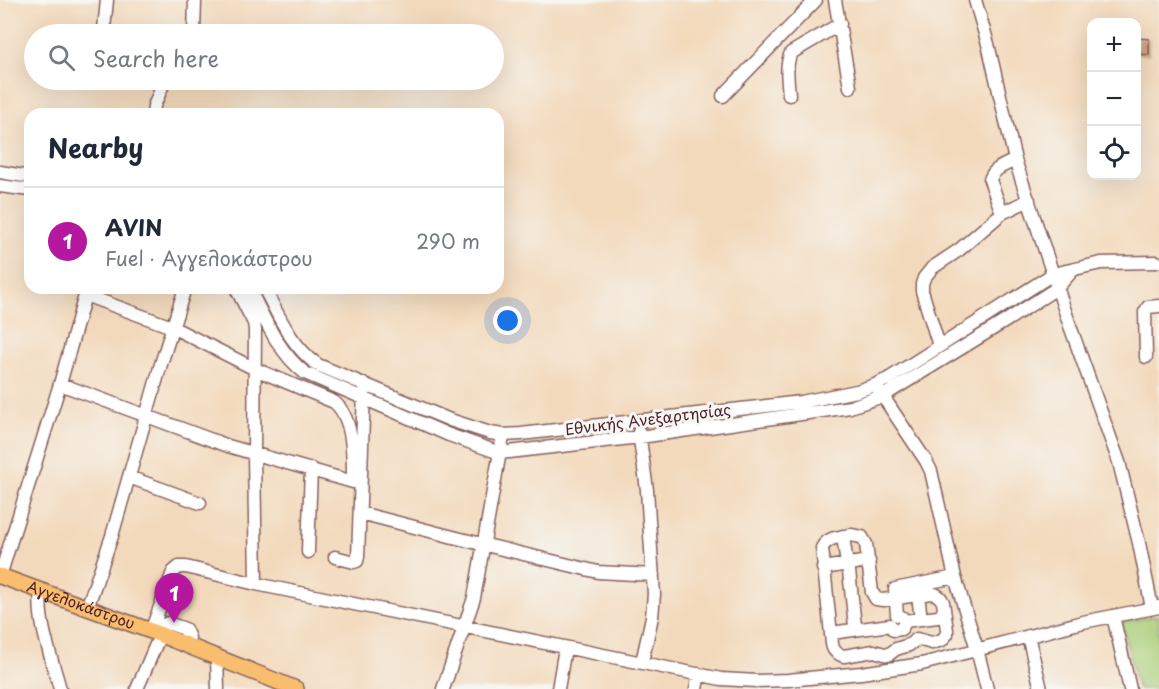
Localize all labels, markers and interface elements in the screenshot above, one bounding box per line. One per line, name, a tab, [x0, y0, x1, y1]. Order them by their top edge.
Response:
map controls	[1087, 18, 1141, 180]
button: +	[1087, 18, 1141, 72]
search box	[24, 24, 504, 90]
icon: search	[45, 41, 78, 74]
text: Search here	[93, 41, 219, 74]
button: −	[1087, 72, 1141, 126]
button: locate	[1087, 126, 1141, 180]
text: Nearby	[48, 128, 143, 167]
text: AVIN	[105, 210, 162, 243]
text: 1	[63, 226, 72, 256]
text: 290 m	[416, 226, 480, 256]
text: Fuel · Αγγελοκάστρου	[105, 243, 313, 273]
your location	[493, 306, 522, 335]
street label: Εθνικής Ανεξαρτησίας	[564, 397, 732, 440]
street label: Αγγελοκάστρου	[24, 574, 139, 634]
pin: 1	[154, 574, 194, 623]

